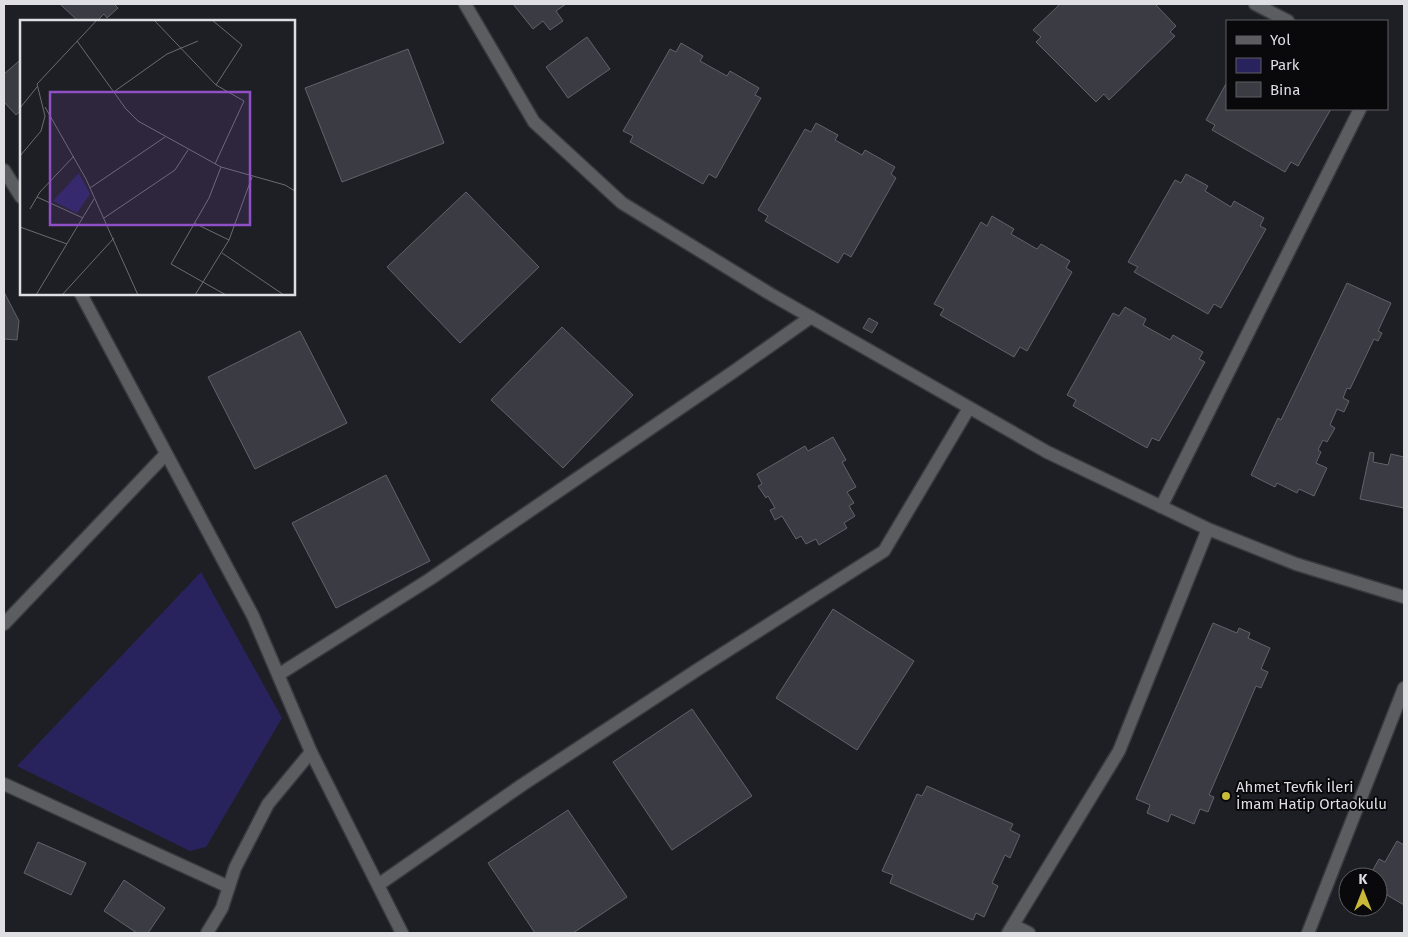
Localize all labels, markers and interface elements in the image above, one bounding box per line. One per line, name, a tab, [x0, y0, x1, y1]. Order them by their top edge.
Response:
inset map	[20, 20, 295, 295]
legend	[1226, 20, 1388, 110]
text: Yol	[1270, 31, 1291, 49]
text: Park	[1270, 56, 1300, 74]
text: Bina	[1270, 81, 1300, 99]
place label: Ahmet Tevfik İleri İmam Hatip Ortaokulu	[1236, 778, 1387, 813]
marker: Ahmet Tevfik İleri İmam Hatip Ortaokulu	[1220, 790, 1232, 802]
north arrow	[1338, 867, 1388, 917]
text: K	[1359, 871, 1369, 888]

